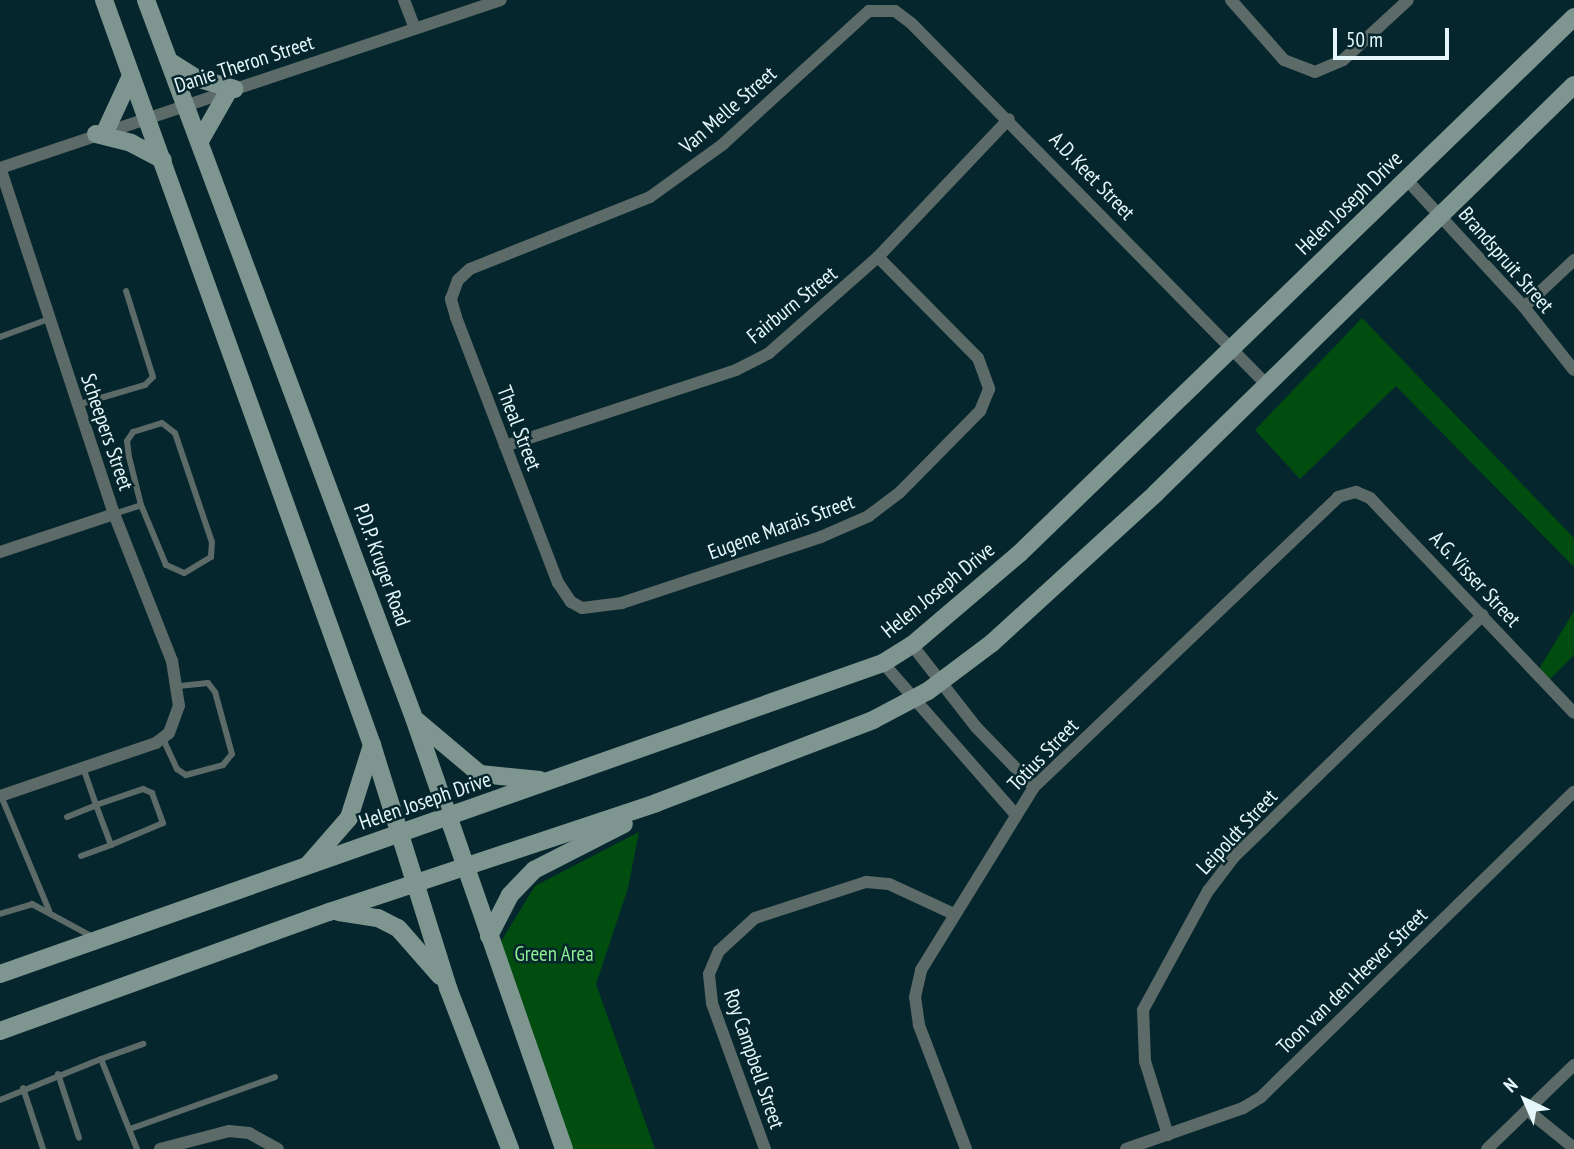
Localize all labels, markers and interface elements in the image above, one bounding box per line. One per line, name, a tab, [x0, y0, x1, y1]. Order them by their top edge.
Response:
scale bar	[1336, 14, 1452, 58]
text: 50 m	[1346, 26, 1383, 53]
street label: Danie Theron Street	[171, 30, 317, 98]
street label: Van Melle Street	[675, 61, 781, 159]
street label: A.D. Keet Street	[1044, 127, 1140, 225]
street label: Helen Joseph Drive	[1291, 146, 1407, 260]
street label: Brandspruit Street	[1453, 202, 1559, 318]
street label: Fairburn Street	[742, 261, 842, 349]
street label: Scheepers Street	[75, 370, 139, 494]
street label: Theal Street	[491, 382, 547, 474]
street label: Eugene Marais Street	[704, 489, 858, 565]
street label: P.D.P. Kruger Road	[348, 500, 416, 630]
street label: A.G. Visser Street	[1424, 525, 1526, 633]
street label: Helen Joseph Drive	[876, 537, 1000, 643]
street label: Totius Street	[1002, 714, 1084, 796]
street label: Helen Joseph Drive	[356, 767, 494, 835]
street label: Leipoldt Street	[1191, 784, 1283, 880]
street label: Toon van den Heever Street	[1272, 903, 1432, 1059]
park label: Green Area	[514, 941, 594, 967]
street label: Roy Campbell Street	[718, 986, 790, 1132]
north arrow	[1490, 1065, 1560, 1135]
text: N	[1498, 1073, 1522, 1097]

